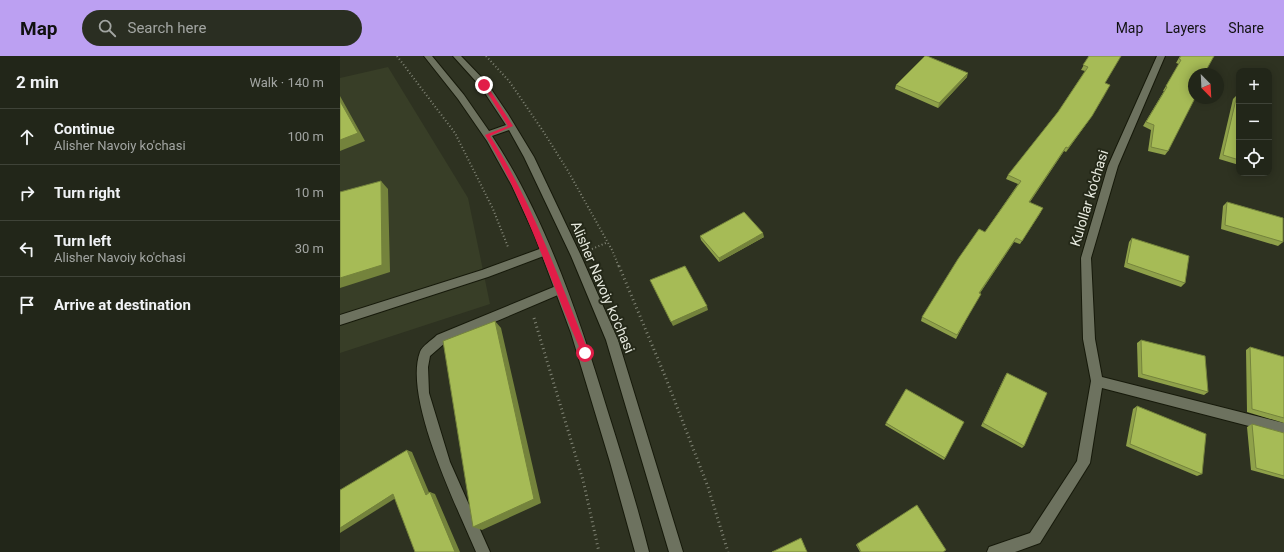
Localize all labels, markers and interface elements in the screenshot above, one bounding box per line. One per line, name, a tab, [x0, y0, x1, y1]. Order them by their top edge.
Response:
search box	[82, 10, 362, 46]
text: Map	[20, 17, 58, 40]
icon: search	[96, 17, 118, 39]
text: Search here	[128, 19, 206, 37]
text: Map	[1116, 20, 1143, 36]
text: Layers	[1165, 20, 1206, 36]
text: Share	[1228, 20, 1264, 36]
north arrow	[1188, 68, 1224, 104]
map controls	[1236, 68, 1272, 176]
button: +	[1236, 68, 1272, 104]
text: 2 min	[16, 72, 59, 92]
text: Walk · 140 m	[249, 75, 324, 90]
route end	[475, 76, 493, 94]
button: −	[1236, 104, 1272, 140]
text: Continue	[54, 120, 115, 138]
icon: ahead	[16, 126, 38, 148]
text: 100 m	[287, 129, 324, 144]
text: Alisher Navoiy ko'chasi	[54, 138, 186, 153]
button: locate	[1236, 140, 1272, 176]
street label: Kulollar ko'chasi	[1067, 148, 1111, 248]
icon: right	[16, 182, 38, 204]
text: Turn right	[54, 184, 120, 202]
text: 10 m	[295, 185, 324, 200]
street label: Alisher Navoiy ko'chasi	[568, 219, 638, 355]
text: Turn left	[54, 232, 111, 250]
icon: left	[16, 238, 38, 260]
text: 30 m	[295, 241, 324, 256]
text: Alisher Navoiy ko'chasi	[54, 250, 186, 265]
icon: arrive	[16, 294, 38, 316]
text: Arrive at destination	[54, 296, 191, 314]
route start	[576, 344, 594, 362]

